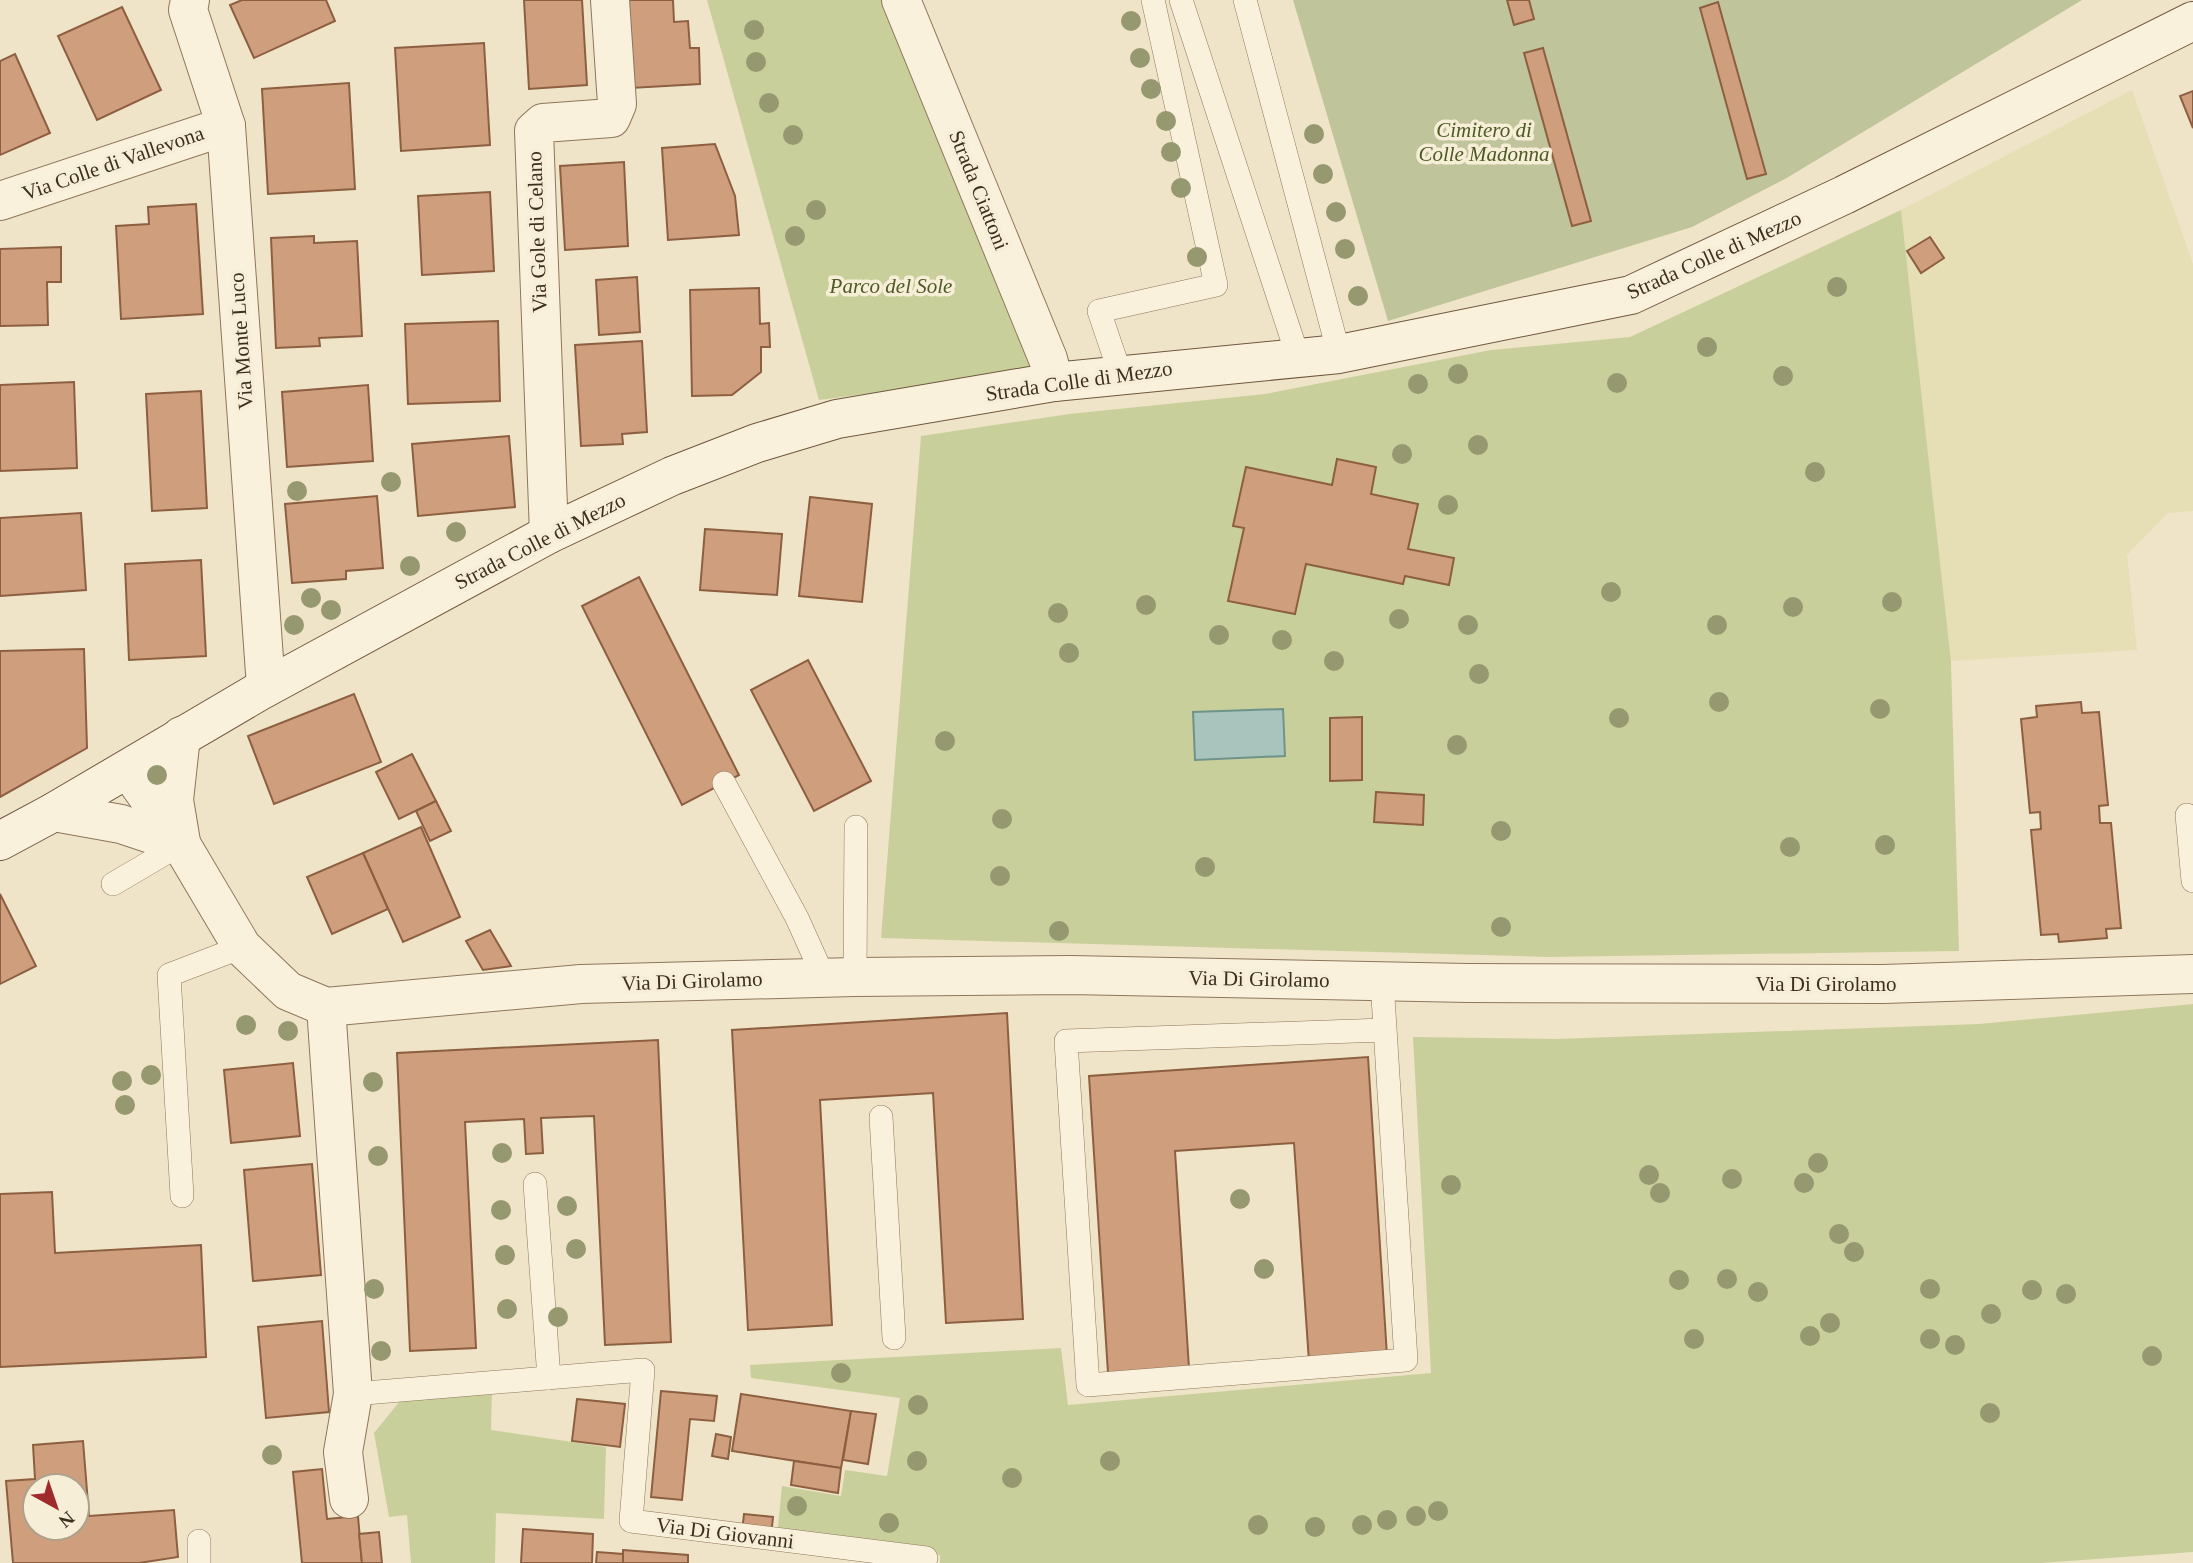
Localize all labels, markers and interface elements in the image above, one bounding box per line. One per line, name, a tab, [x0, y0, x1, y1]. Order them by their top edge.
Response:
park label: Cimitero di Colle Madonna	[1418, 118, 1550, 166]
street label: Via Colle di Vallevona	[19, 120, 207, 205]
street label: Strada Ciattoni	[944, 127, 1014, 253]
street label: Via Gole di Celano	[522, 151, 552, 313]
street label: Strada Colle di Mezzo	[1623, 206, 1805, 304]
street label: Via Monte Luco	[224, 272, 258, 410]
park label: Parco del Sole	[829, 274, 952, 298]
street label: Strada Colle di Mezzo	[984, 356, 1174, 406]
street label: Strada Colle di Mezzo	[451, 488, 629, 594]
street label: Via Di Girolamo	[1188, 966, 1330, 992]
street label: Via Di Girolamo	[621, 967, 763, 995]
street label: Via Di Girolamo	[1755, 972, 1897, 996]
north arrow	[21, 1472, 91, 1542]
text: N	[54, 1507, 79, 1532]
street label: Via Di Giovanni	[655, 1513, 795, 1553]

